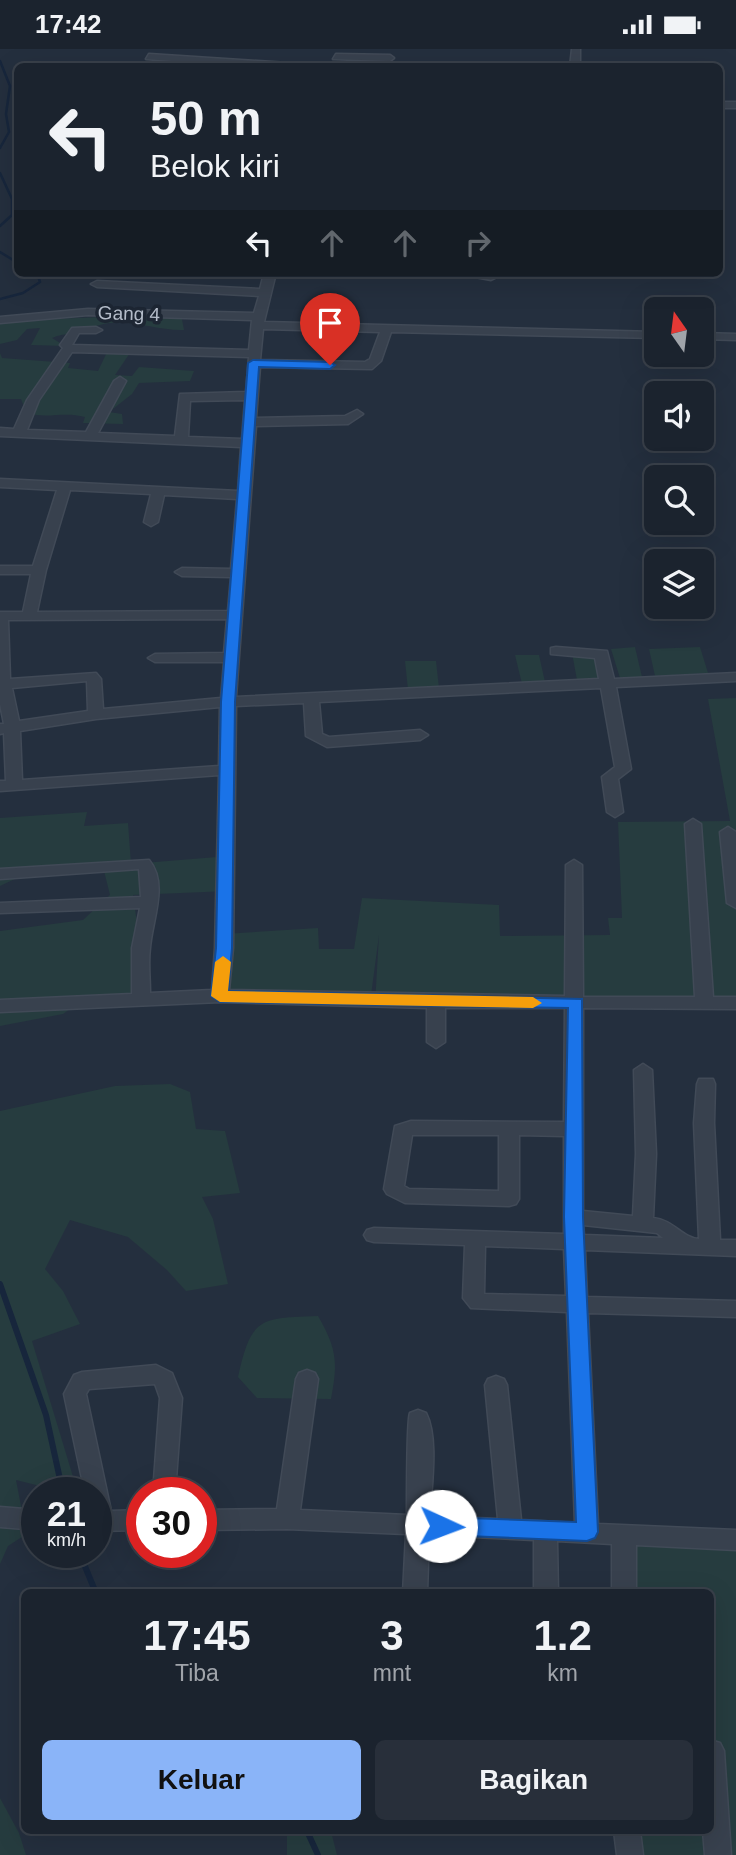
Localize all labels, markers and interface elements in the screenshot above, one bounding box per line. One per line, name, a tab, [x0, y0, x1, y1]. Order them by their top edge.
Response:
text: 17:42	[35, 9, 102, 39]
icon: left	[35, 91, 126, 182]
text: 50 m	[150, 91, 262, 145]
text: Belok kiri	[150, 148, 280, 184]
icon: left	[240, 224, 278, 262]
icon: ahead	[313, 224, 351, 262]
icon: ahead	[386, 224, 424, 262]
icon: right	[459, 224, 497, 262]
pin	[300, 293, 360, 365]
north arrow	[644, 297, 714, 367]
map controls	[644, 297, 714, 619]
street label: Gang 4	[97, 302, 161, 325]
icon: arrive	[311, 304, 349, 342]
button: sound	[644, 381, 714, 451]
button: search	[644, 465, 714, 535]
button: layers	[644, 549, 714, 619]
speed limit sign: 30	[126, 1477, 217, 1568]
position arrow	[404, 1489, 478, 1563]
text: 21	[47, 1494, 86, 1533]
text: km/h	[47, 1530, 86, 1550]
text: 17:45	[143, 1612, 251, 1659]
text: 3	[380, 1612, 404, 1659]
text: 1.2	[533, 1612, 592, 1659]
text: Tiba	[175, 1660, 219, 1686]
text: mnt	[373, 1660, 411, 1686]
text: km	[547, 1660, 578, 1686]
button: Keluar	[42, 1740, 361, 1820]
button: Bagikan	[375, 1740, 693, 1820]

